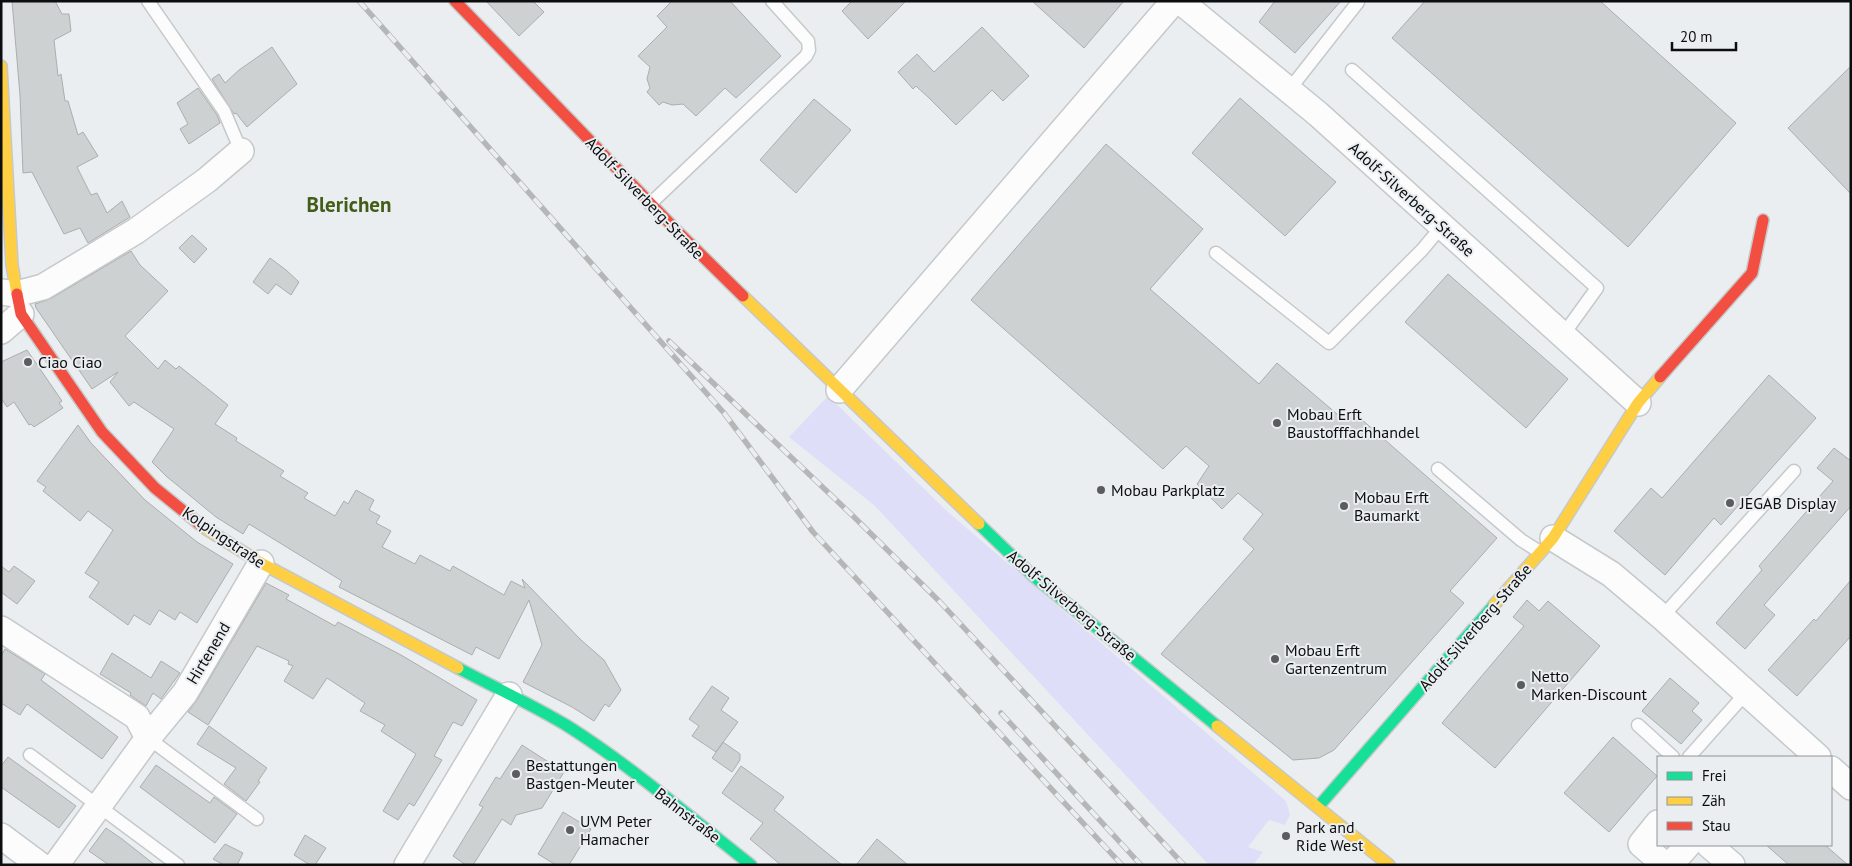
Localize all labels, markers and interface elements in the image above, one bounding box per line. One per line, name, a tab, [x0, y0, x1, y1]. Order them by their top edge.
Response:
scale bar	[1672, 20, 1736, 52]
text: 20 m	[1680, 27, 1713, 46]
street label: Adolf-Silverberg-Straße	[582, 133, 708, 263]
street label: Adolf-Silverberg-Straße	[1345, 137, 1479, 261]
district label: Blerichen	[307, 191, 391, 218]
place label: Ciao Ciao	[38, 352, 102, 372]
marker: Ciao Ciao	[22, 356, 34, 368]
place label: Mobau Erft Baustofffachhandel	[1287, 404, 1420, 442]
marker: Mobau Erft Baustofffachhandel	[1271, 417, 1283, 429]
place label: Mobau Parkplatz	[1111, 480, 1225, 500]
marker: Mobau Parkplatz	[1095, 484, 1107, 496]
place label: Mobau Erft Baumarkt	[1354, 487, 1430, 525]
place label: JEGAB Display	[1739, 493, 1837, 513]
marker: JEGAB Display	[1724, 497, 1736, 509]
marker: Mobau Erft Baumarkt	[1338, 500, 1350, 512]
street label: Kolpingstraße	[179, 502, 269, 572]
street label: Adolf-Silverberg-Straße	[1003, 545, 1141, 665]
street label: Adolf-Silverberg-Straße	[1414, 559, 1536, 695]
street label: Hirtenend	[182, 618, 234, 688]
place label: Mobau Erft Gartenzentrum	[1285, 640, 1387, 678]
marker: Mobau Erft Gartenzentrum	[1269, 653, 1281, 665]
place label: Netto Marken-Discount	[1531, 666, 1647, 704]
marker: Netto Marken-Discount	[1515, 679, 1527, 691]
place label: Bestattungen Bastgen-Meuter	[526, 755, 635, 793]
legend	[1657, 756, 1832, 846]
text: Frei	[1702, 766, 1727, 785]
marker: Bestattungen Bastgen-Meuter	[510, 768, 522, 780]
street label: Bahnstraße	[651, 783, 725, 847]
text: Zäh	[1702, 791, 1726, 810]
place label: UVM Peter Hamacher	[580, 811, 652, 849]
text: Stau	[1702, 816, 1731, 835]
place label: Park and Ride West	[1296, 817, 1364, 855]
marker: UVM Peter Hamacher	[564, 824, 576, 836]
marker: Park and Ride West	[1280, 830, 1292, 842]

